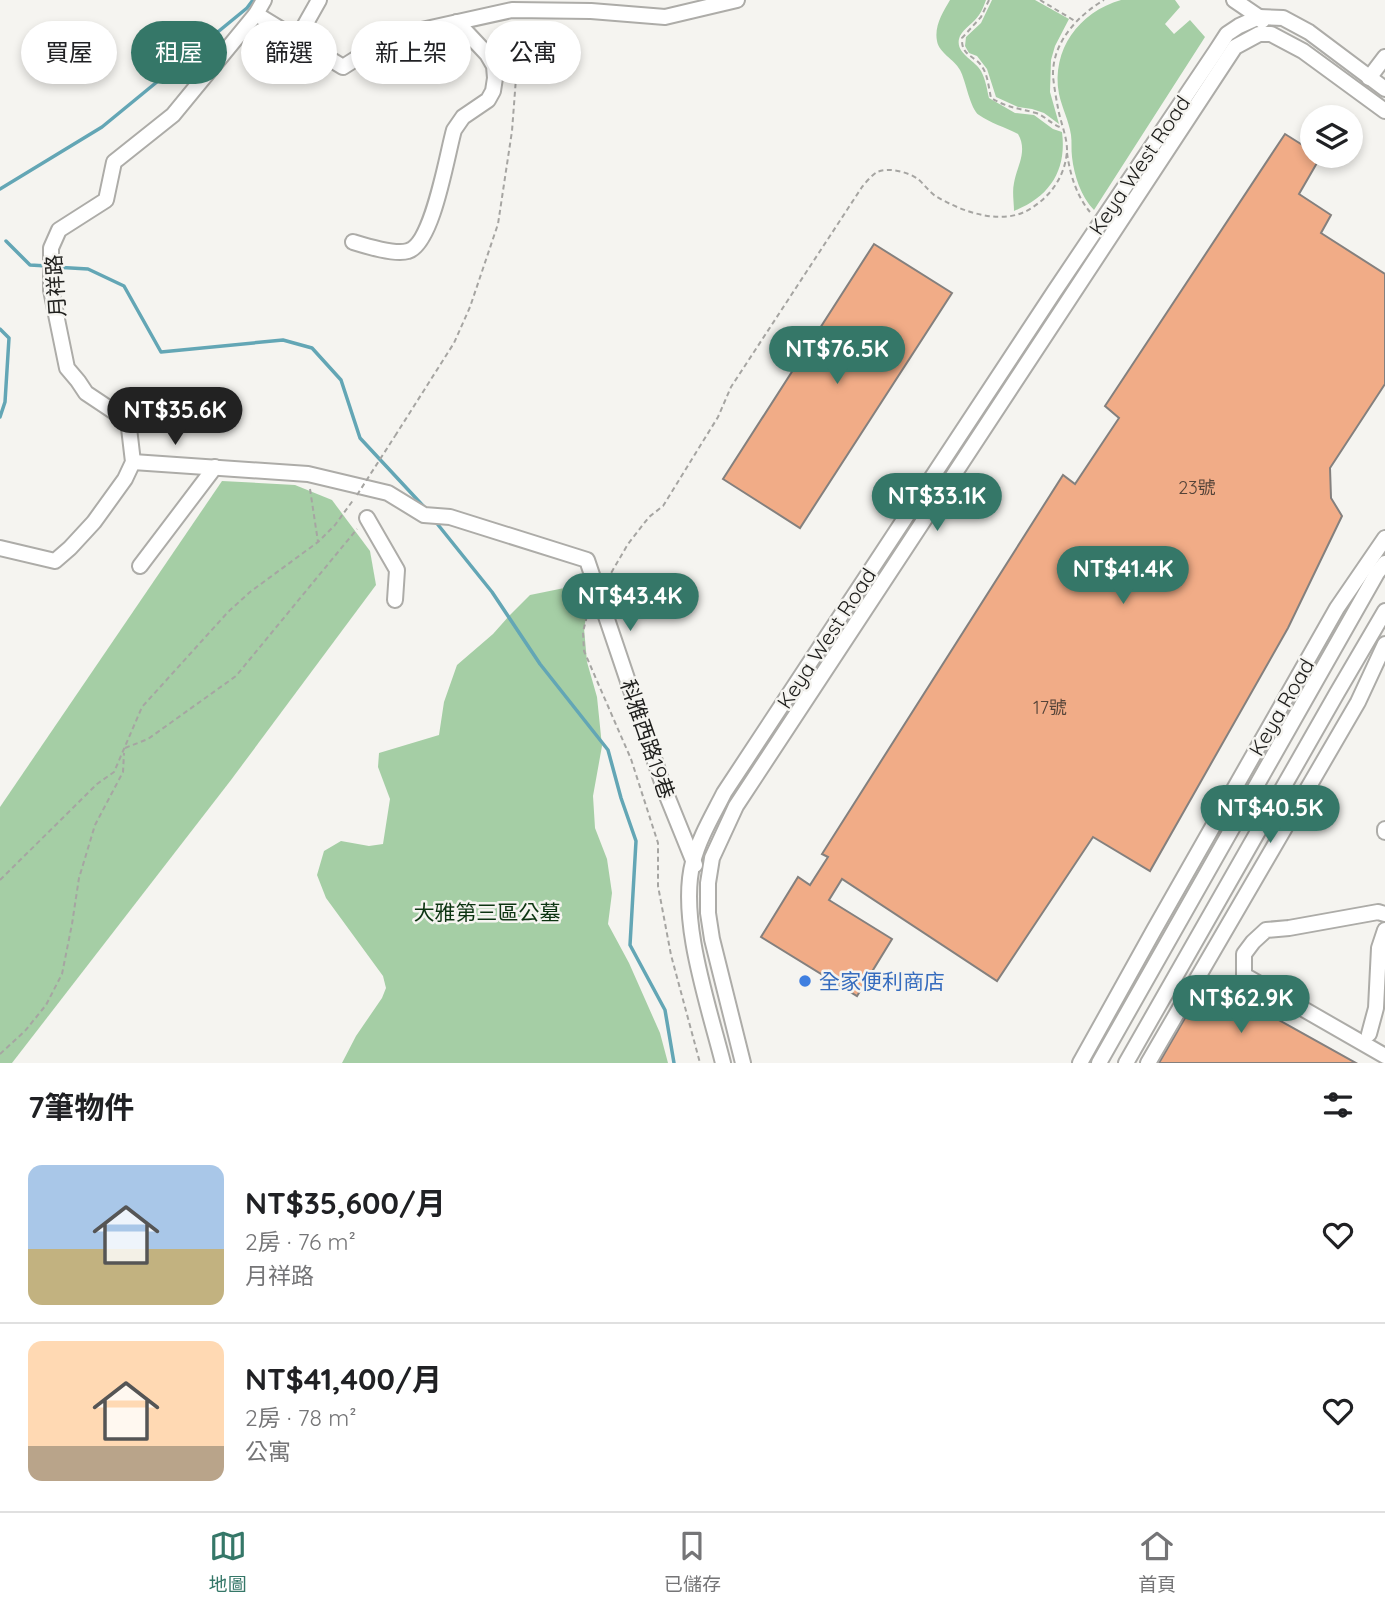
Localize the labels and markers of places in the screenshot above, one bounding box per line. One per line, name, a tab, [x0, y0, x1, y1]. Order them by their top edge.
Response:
pin: NT$76.5K	[765, 326, 909, 386]
pin: NT$35.6K	[103, 388, 247, 447]
pin: NT$33.1K	[865, 474, 1009, 533]
pin: NT$41.4K	[1051, 546, 1195, 606]
pin: NT$43.4K	[558, 574, 702, 633]
pin: NT$40.5K	[1198, 786, 1342, 845]
place label: 全家便利商店	[819, 968, 945, 994]
marker: 全家便利商店	[797, 973, 813, 989]
pin: NT$62.9K	[1169, 976, 1313, 1035]

